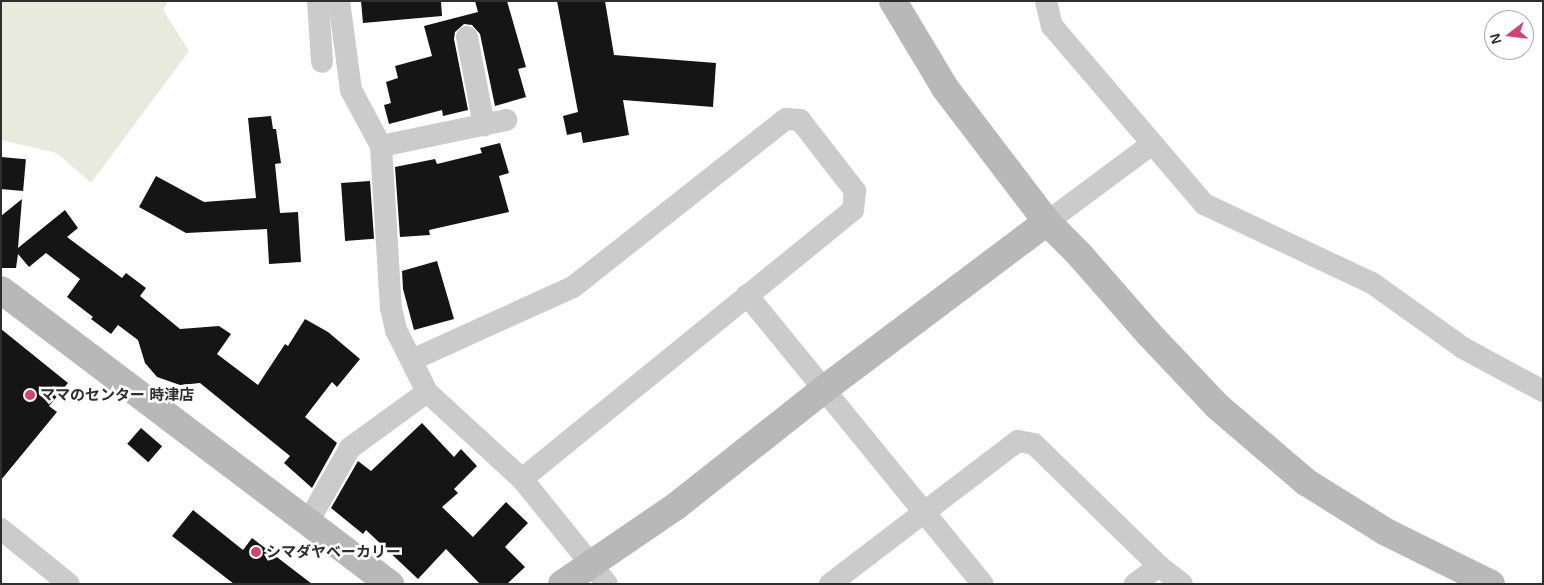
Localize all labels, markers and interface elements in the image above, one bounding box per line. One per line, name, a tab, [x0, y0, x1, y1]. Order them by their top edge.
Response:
north arrow	[1484, 10, 1534, 60]
text: N	[1486, 32, 1505, 46]
place label: ママのセンター 時津店	[40, 386, 194, 404]
marker: ママのセンター 時津店	[24, 389, 36, 401]
place label: シマダヤベーカリー	[266, 543, 401, 561]
marker: シマダヤベーカリー	[250, 546, 262, 558]

